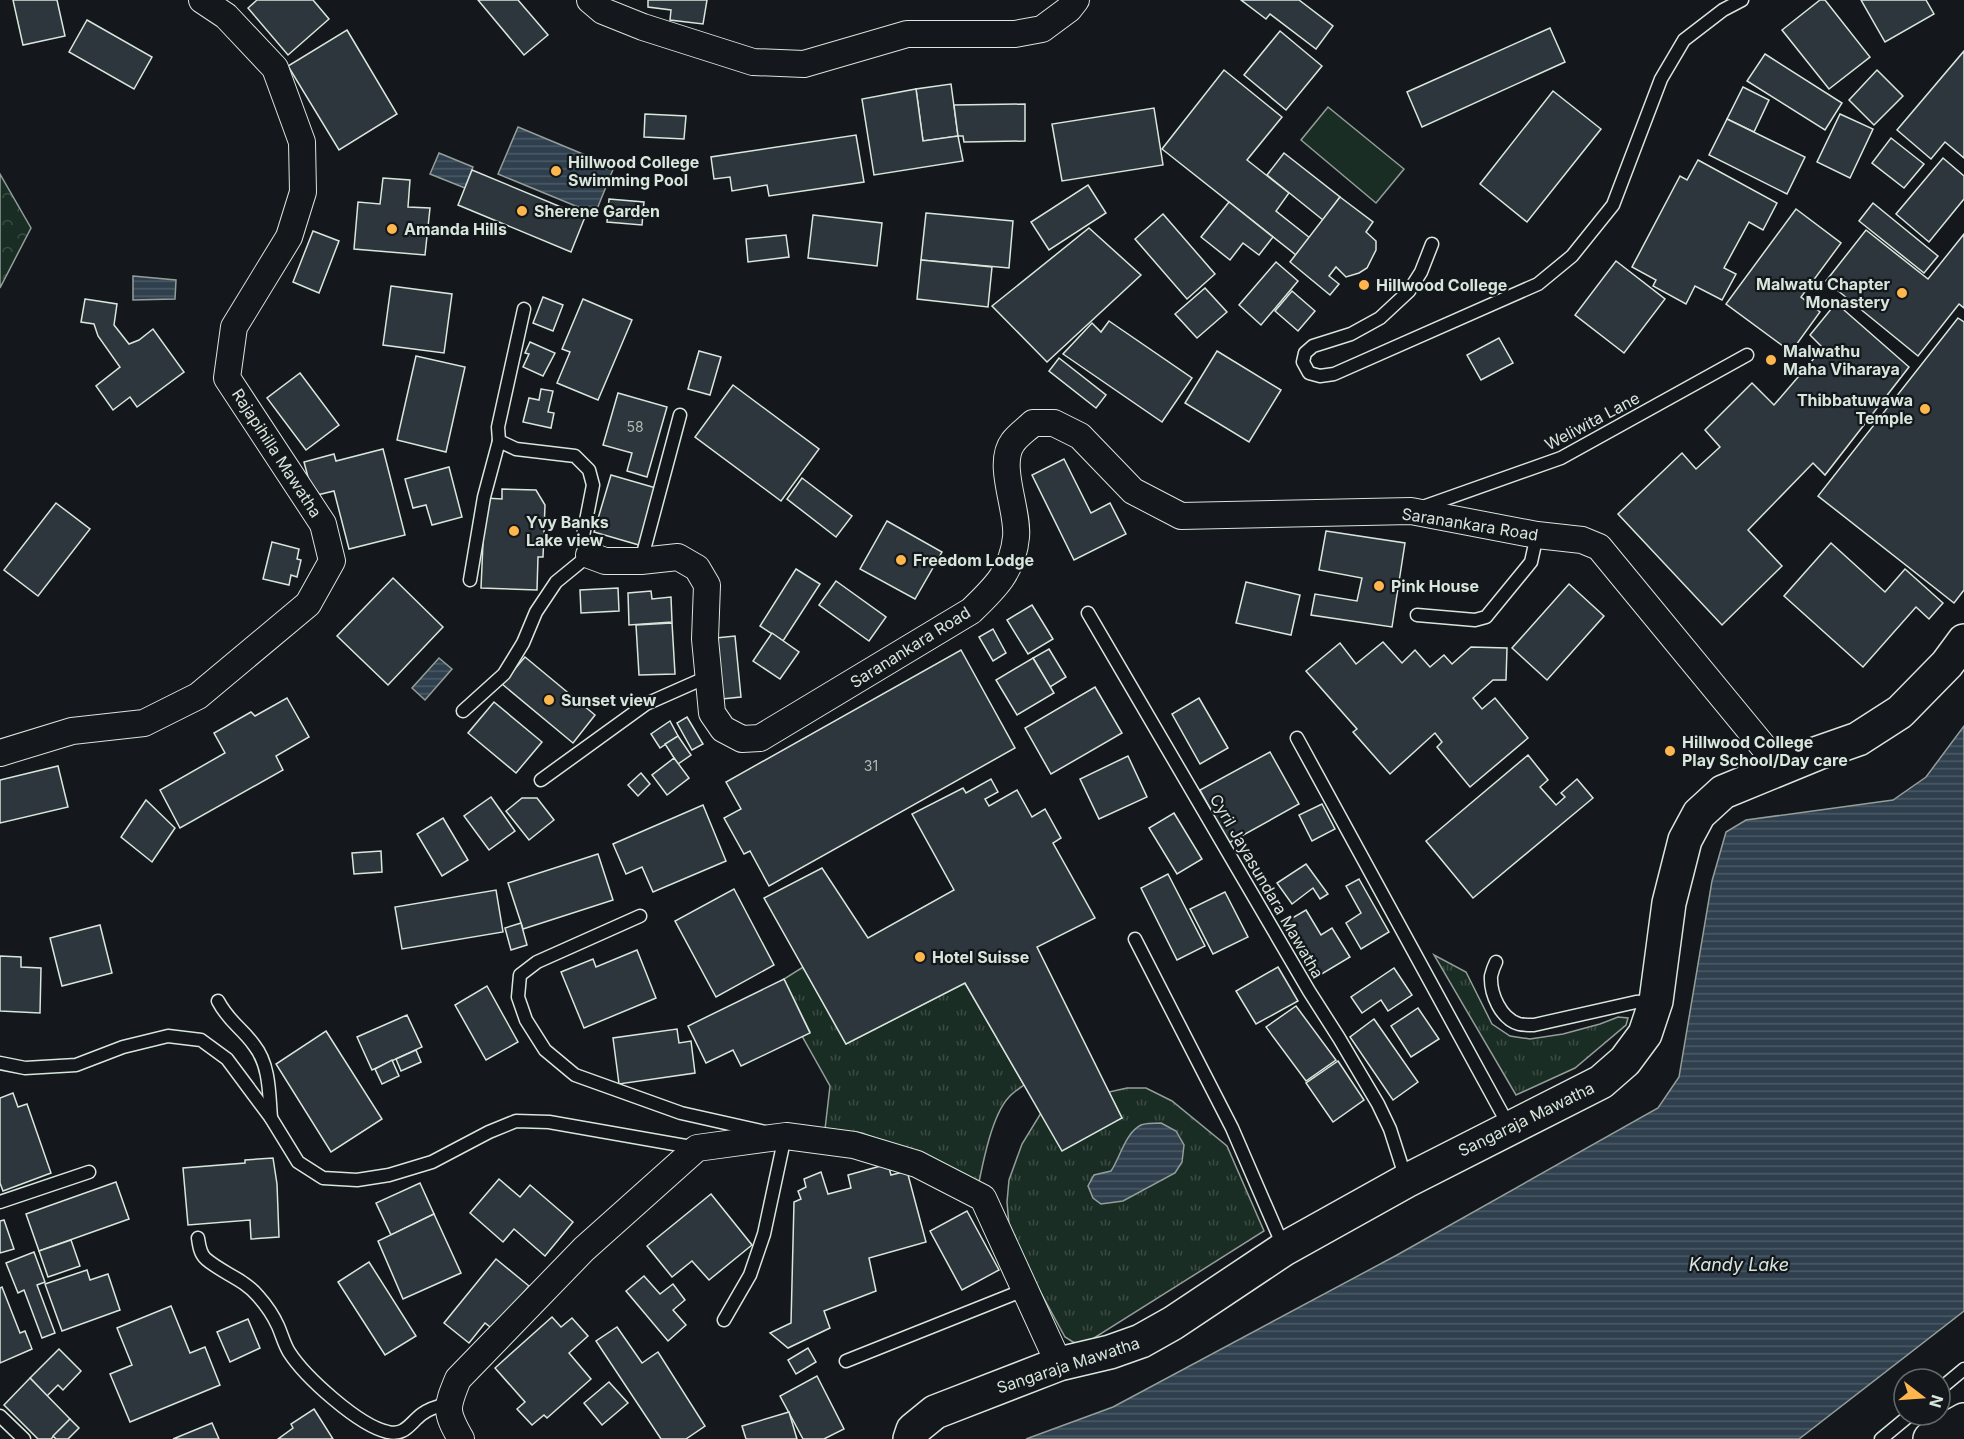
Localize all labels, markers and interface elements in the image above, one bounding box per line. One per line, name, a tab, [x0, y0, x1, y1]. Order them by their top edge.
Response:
place label: Hillwood College Swimming Pool	[568, 152, 699, 190]
marker: Hillwood College Swimming Pool	[549, 164, 563, 178]
place label: Sherene Garden	[534, 201, 660, 221]
marker: Sherene Garden	[515, 204, 529, 218]
place label: Amanda Hills	[404, 219, 507, 239]
marker: Amanda Hills	[385, 222, 399, 236]
place label: Malwatu Chapter Monastery	[1756, 274, 1890, 312]
place label: Hillwood College	[1376, 275, 1507, 295]
marker: Hillwood College	[1357, 278, 1371, 292]
marker: Malwatu Chapter Monastery	[1895, 286, 1909, 300]
place label: Malwathu Maha Viharaya	[1783, 341, 1900, 379]
marker: Malwathu Maha Viharaya	[1764, 353, 1778, 367]
street label: Rajapihilla Mawatha	[228, 385, 326, 521]
street label: Weliwita Lane	[1541, 388, 1643, 454]
place label: Thibbatuwawa Temple	[1797, 390, 1913, 428]
marker: Thibbatuwawa Temple	[1918, 402, 1932, 416]
house number: 58	[626, 418, 644, 435]
street label: Saranankara Road	[1400, 503, 1540, 545]
place label: Yvy Banks Lake view	[526, 512, 609, 550]
marker: Yvy Banks Lake view	[507, 524, 521, 538]
place label: Freedom Lodge	[913, 550, 1034, 570]
marker: Freedom Lodge	[894, 553, 908, 567]
place label: Pink House	[1391, 576, 1479, 596]
marker: Pink House	[1372, 579, 1386, 593]
street label: Saranankara Road	[846, 602, 974, 692]
place label: Sunset view	[561, 690, 657, 710]
marker: Sunset view	[542, 693, 556, 707]
place label: Hillwood College Play School/Day care	[1682, 732, 1848, 770]
marker: Hillwood College Play School/Day care	[1663, 744, 1677, 758]
house number: 31	[864, 757, 878, 774]
street label: Cyril Jayasundara Mawatha	[1206, 790, 1328, 982]
place label: Hotel Suisse	[932, 947, 1029, 967]
marker: Hotel Suisse	[913, 950, 927, 964]
street label: Sangaraja Mawatha	[1455, 1077, 1597, 1161]
water label: Kandy Lake	[1689, 1254, 1789, 1275]
street label: Sangaraja Mawatha	[994, 1332, 1142, 1398]
north arrow	[1892, 1367, 1952, 1427]
text: N	[1925, 1393, 1948, 1410]

